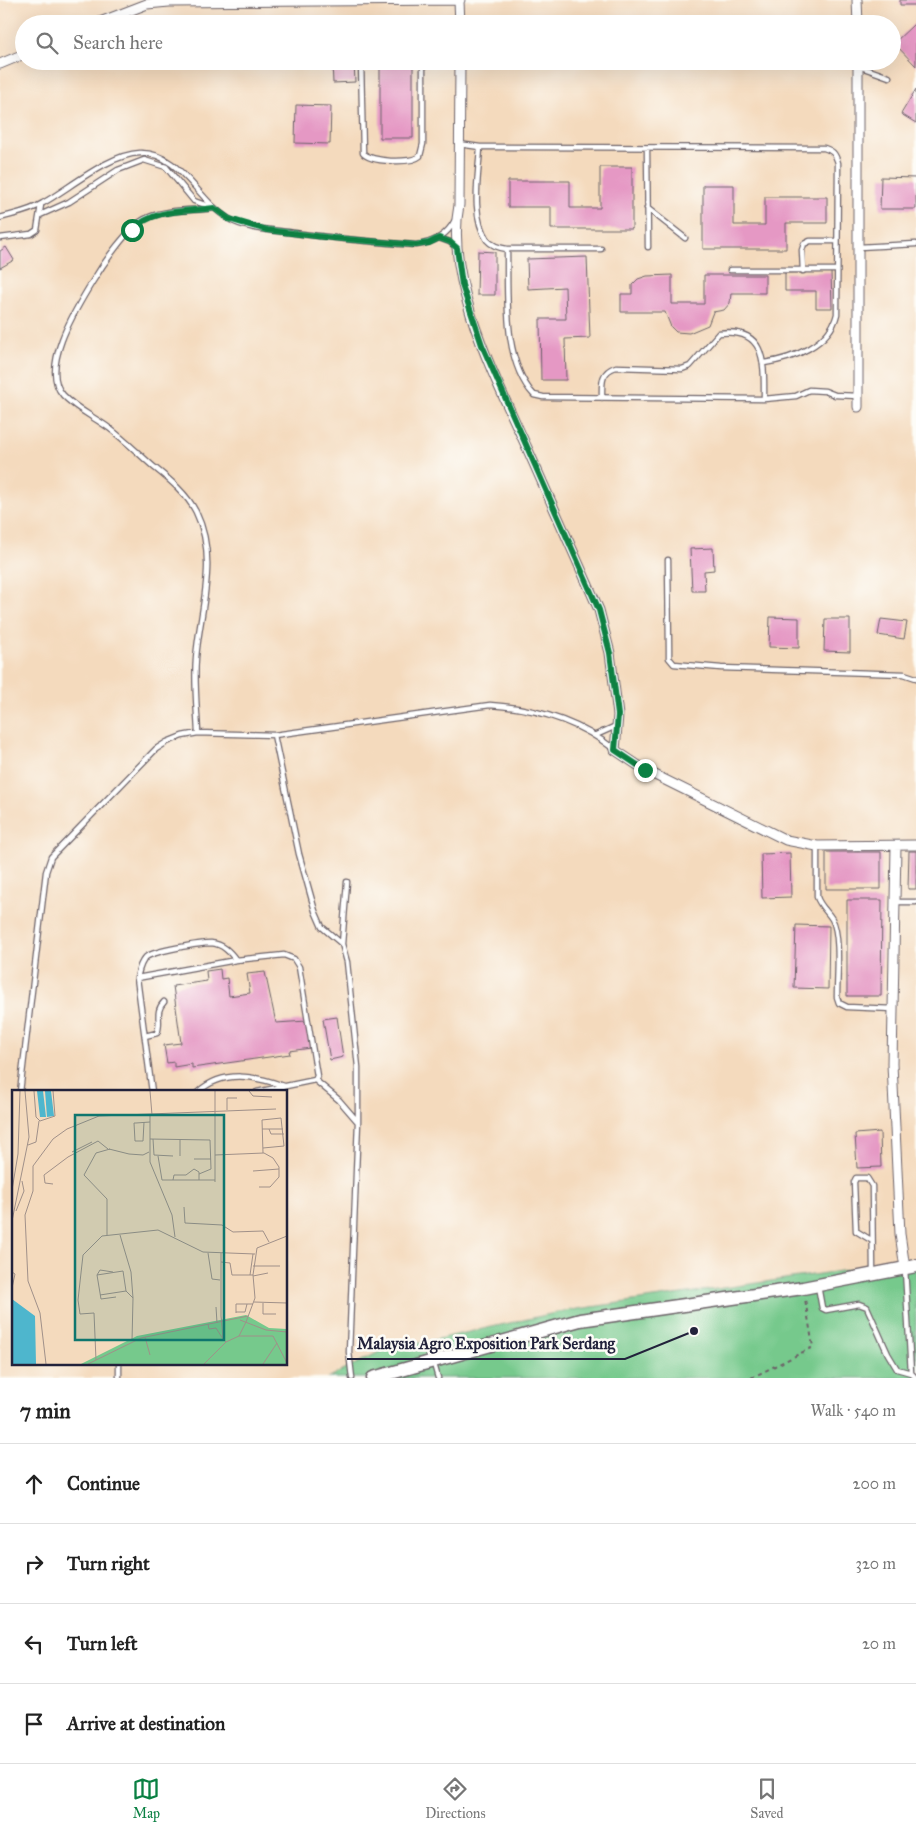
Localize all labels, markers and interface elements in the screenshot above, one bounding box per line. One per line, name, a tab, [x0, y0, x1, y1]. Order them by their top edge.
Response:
search box	[15, 15, 901, 70]
icon: search	[33, 29, 61, 57]
text: Search here	[73, 31, 163, 54]
route start	[121, 219, 144, 242]
route end	[634, 759, 657, 782]
inset map	[12, 1090, 288, 1366]
callout: Malaysia Agro Exposition Park Serdang	[347, 1328, 625, 1359]
text: Malaysia Agro Exposition Park Serdang	[357, 1334, 616, 1354]
text: 7 min	[20, 1398, 71, 1424]
text: Walk · 540 m	[811, 1401, 896, 1420]
icon: ahead	[20, 1470, 48, 1498]
text: Continue	[67, 1472, 140, 1495]
text: 200 m	[853, 1474, 896, 1493]
icon: right	[20, 1550, 48, 1578]
text: Turn right	[67, 1552, 150, 1575]
text: 320 m	[856, 1554, 896, 1573]
icon: left	[20, 1630, 48, 1658]
text: Turn left	[67, 1632, 137, 1655]
text: 20 m	[862, 1634, 896, 1653]
icon: arrive	[20, 1710, 48, 1738]
text: Arrive at destination	[67, 1712, 225, 1735]
tab: Map	[132, 1775, 160, 1822]
tab: Directions	[425, 1775, 486, 1822]
tab: Saved	[750, 1775, 784, 1822]

